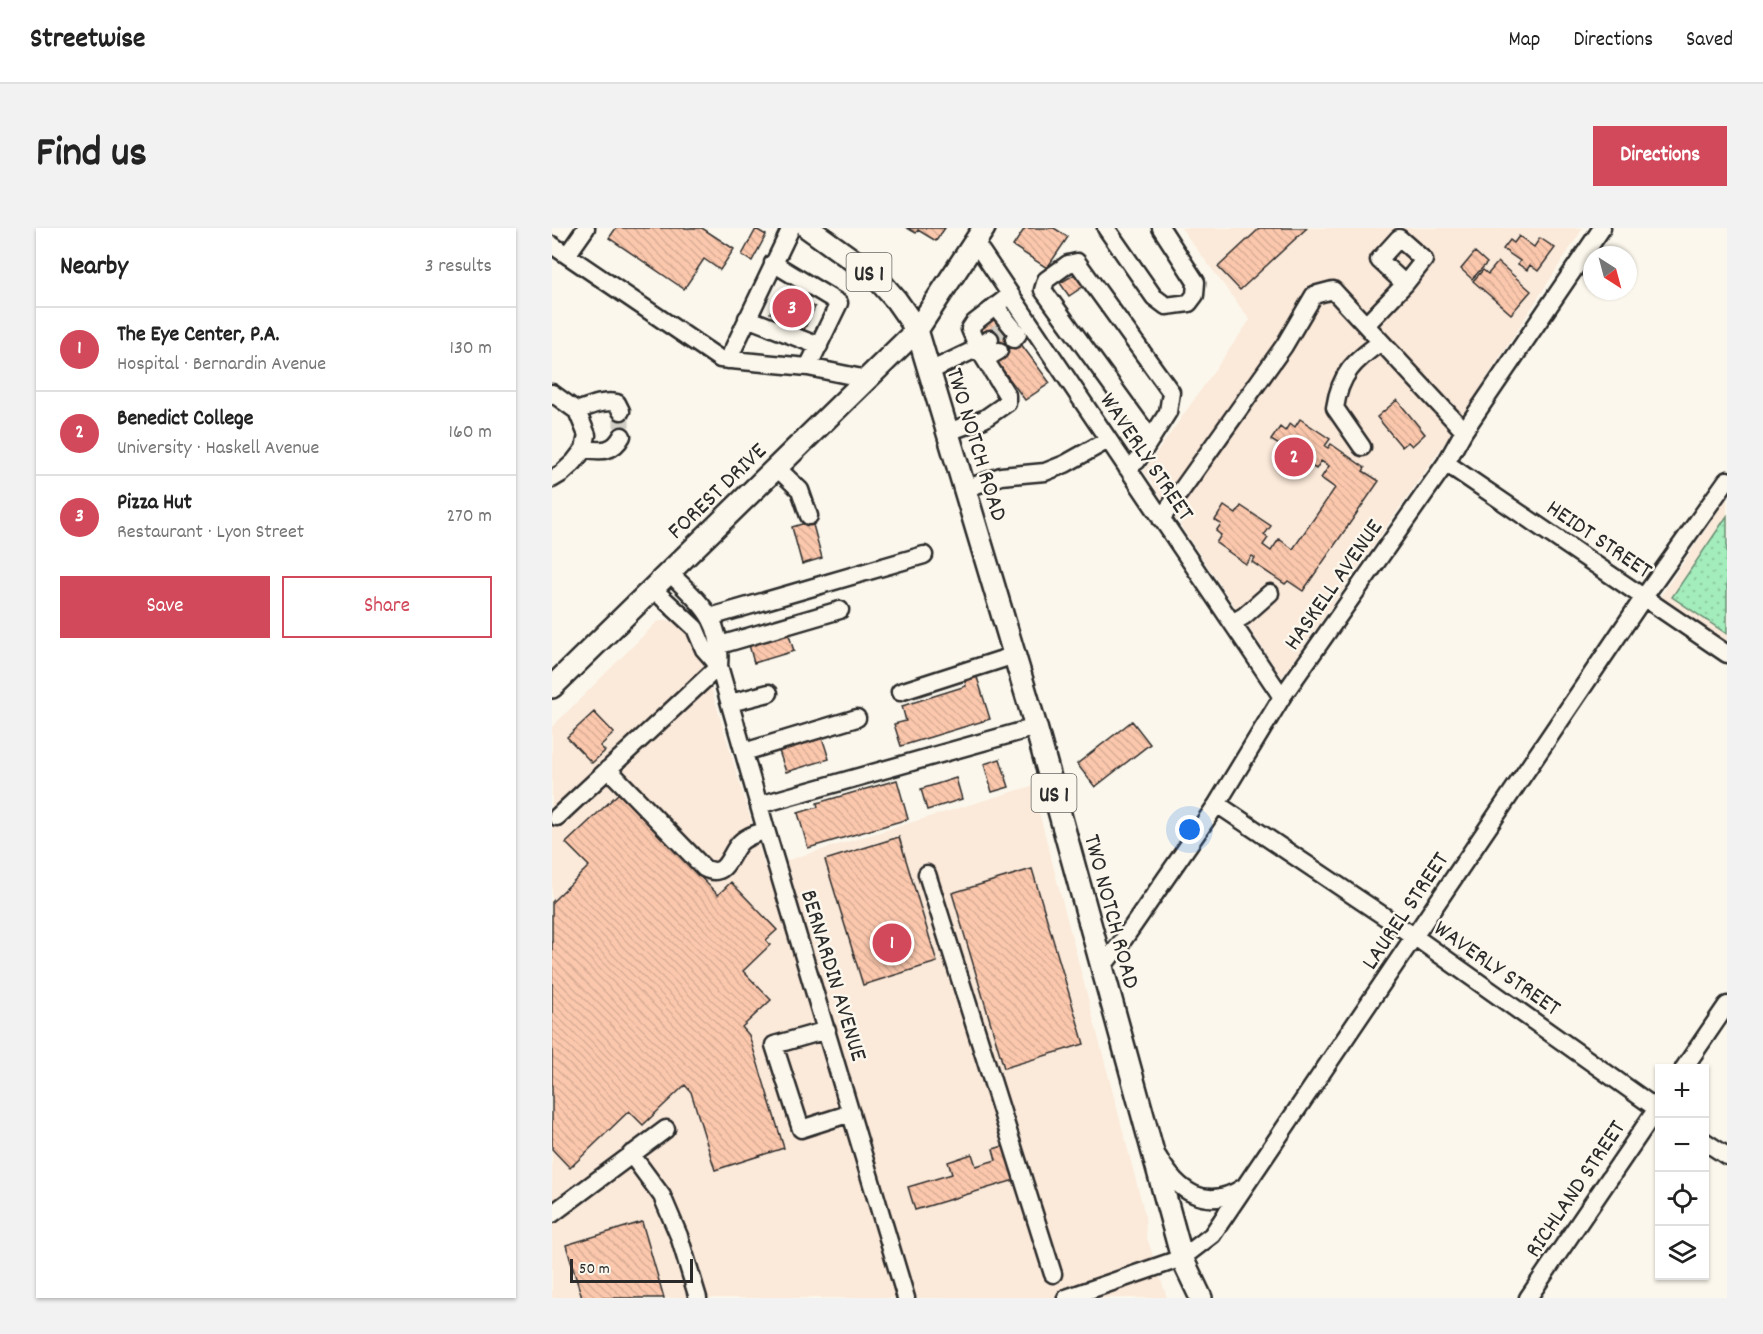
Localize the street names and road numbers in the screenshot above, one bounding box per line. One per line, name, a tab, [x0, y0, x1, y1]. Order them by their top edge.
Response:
road number: US 1	[846, 253, 892, 291]
street label: TWO NOTCH ROAD	[936, 364, 1015, 526]
street label: WAVERLY STREET	[1090, 387, 1201, 529]
street label: FOREST DRIVE	[661, 436, 776, 548]
street label: HEIDT STREET	[1539, 492, 1658, 589]
street label: HASKELL AVENUE	[1277, 513, 1392, 658]
road number: US 1	[1032, 774, 1076, 812]
street label: TWO NOTCH ROAD	[1073, 831, 1147, 993]
street label: LAUREL STREET	[1354, 846, 1459, 977]
street label: BERNARDIN AVENUE	[790, 886, 874, 1066]
street label: WAVERLY STREET	[1426, 913, 1567, 1026]
street label: RICHLAND STREET	[1518, 1114, 1635, 1265]

